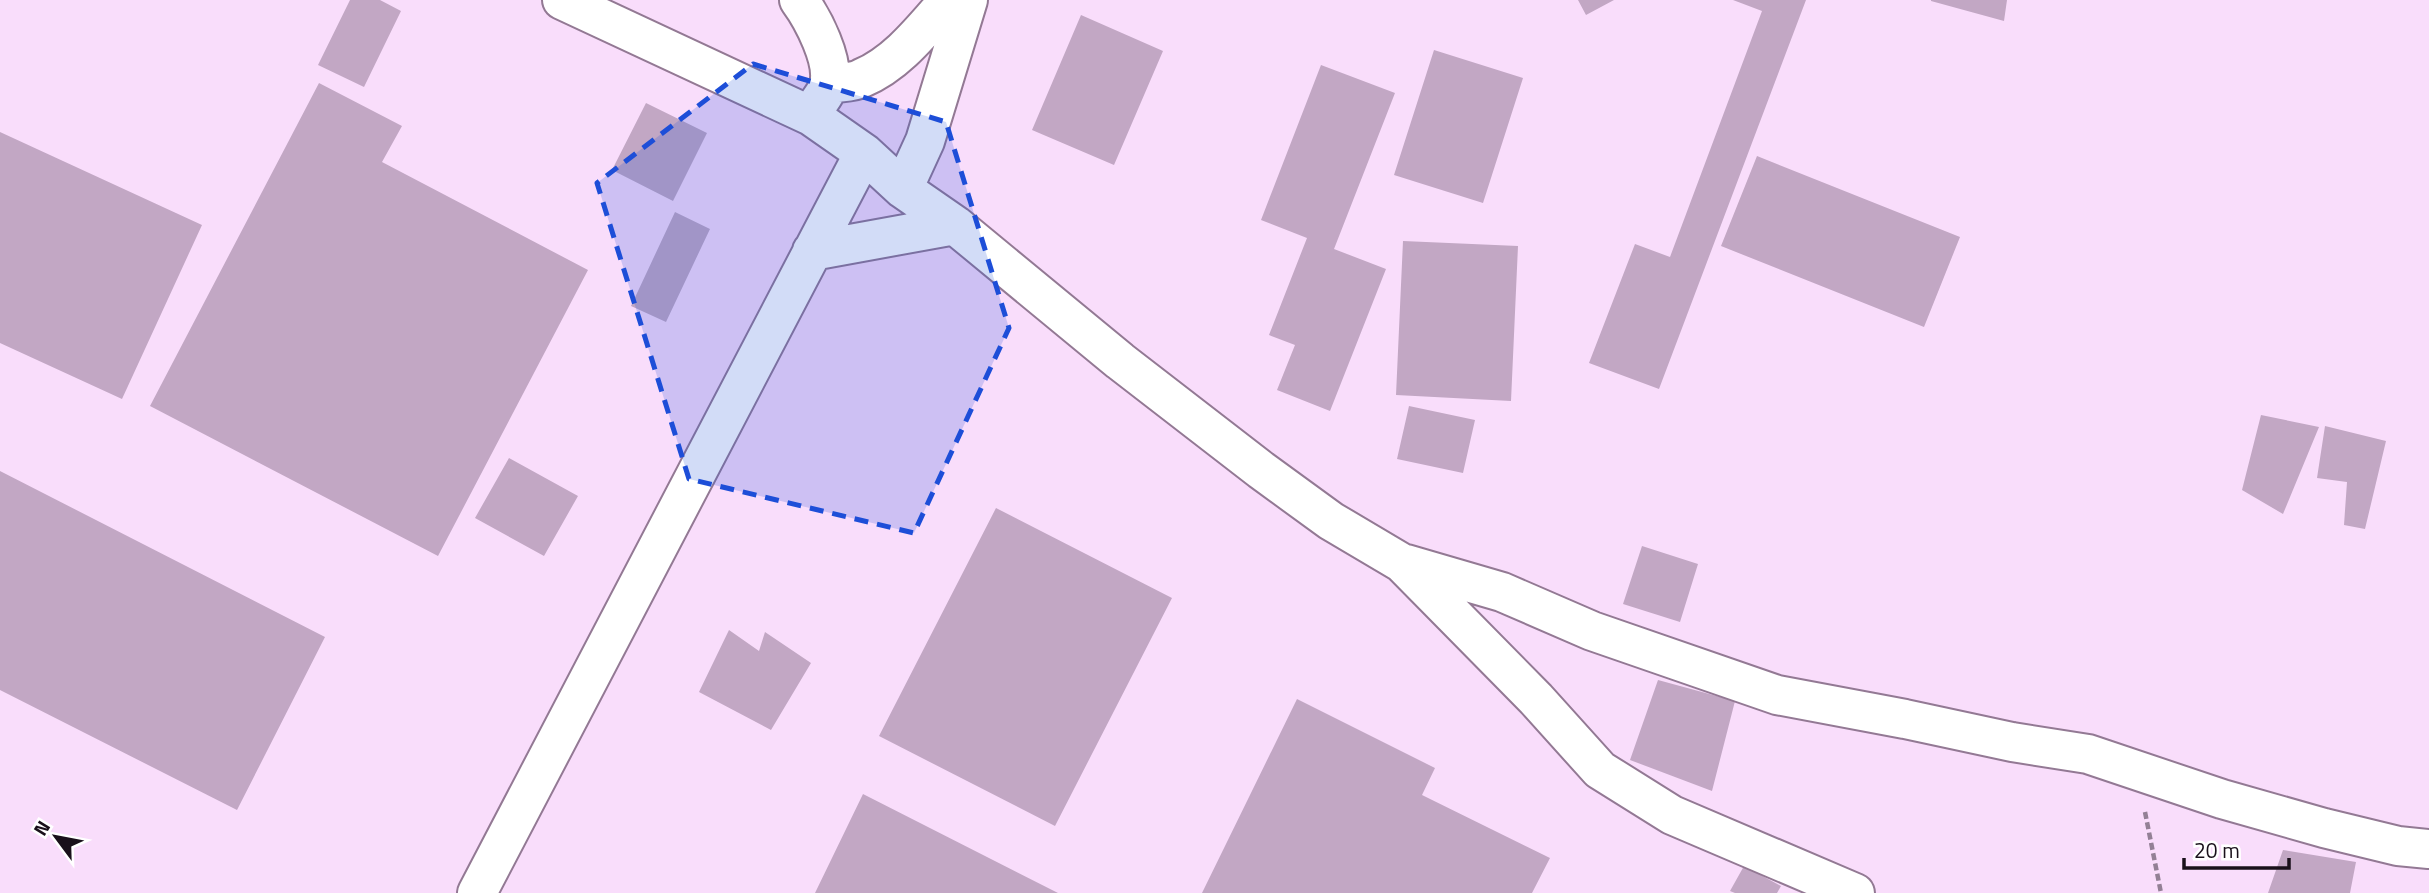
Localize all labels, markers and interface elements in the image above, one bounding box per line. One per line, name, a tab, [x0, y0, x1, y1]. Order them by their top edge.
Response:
north arrow	[21, 802, 91, 872]
text: N	[25, 814, 57, 841]
scale bar	[2184, 826, 2289, 870]
text: 20 m	[2194, 834, 2240, 866]

